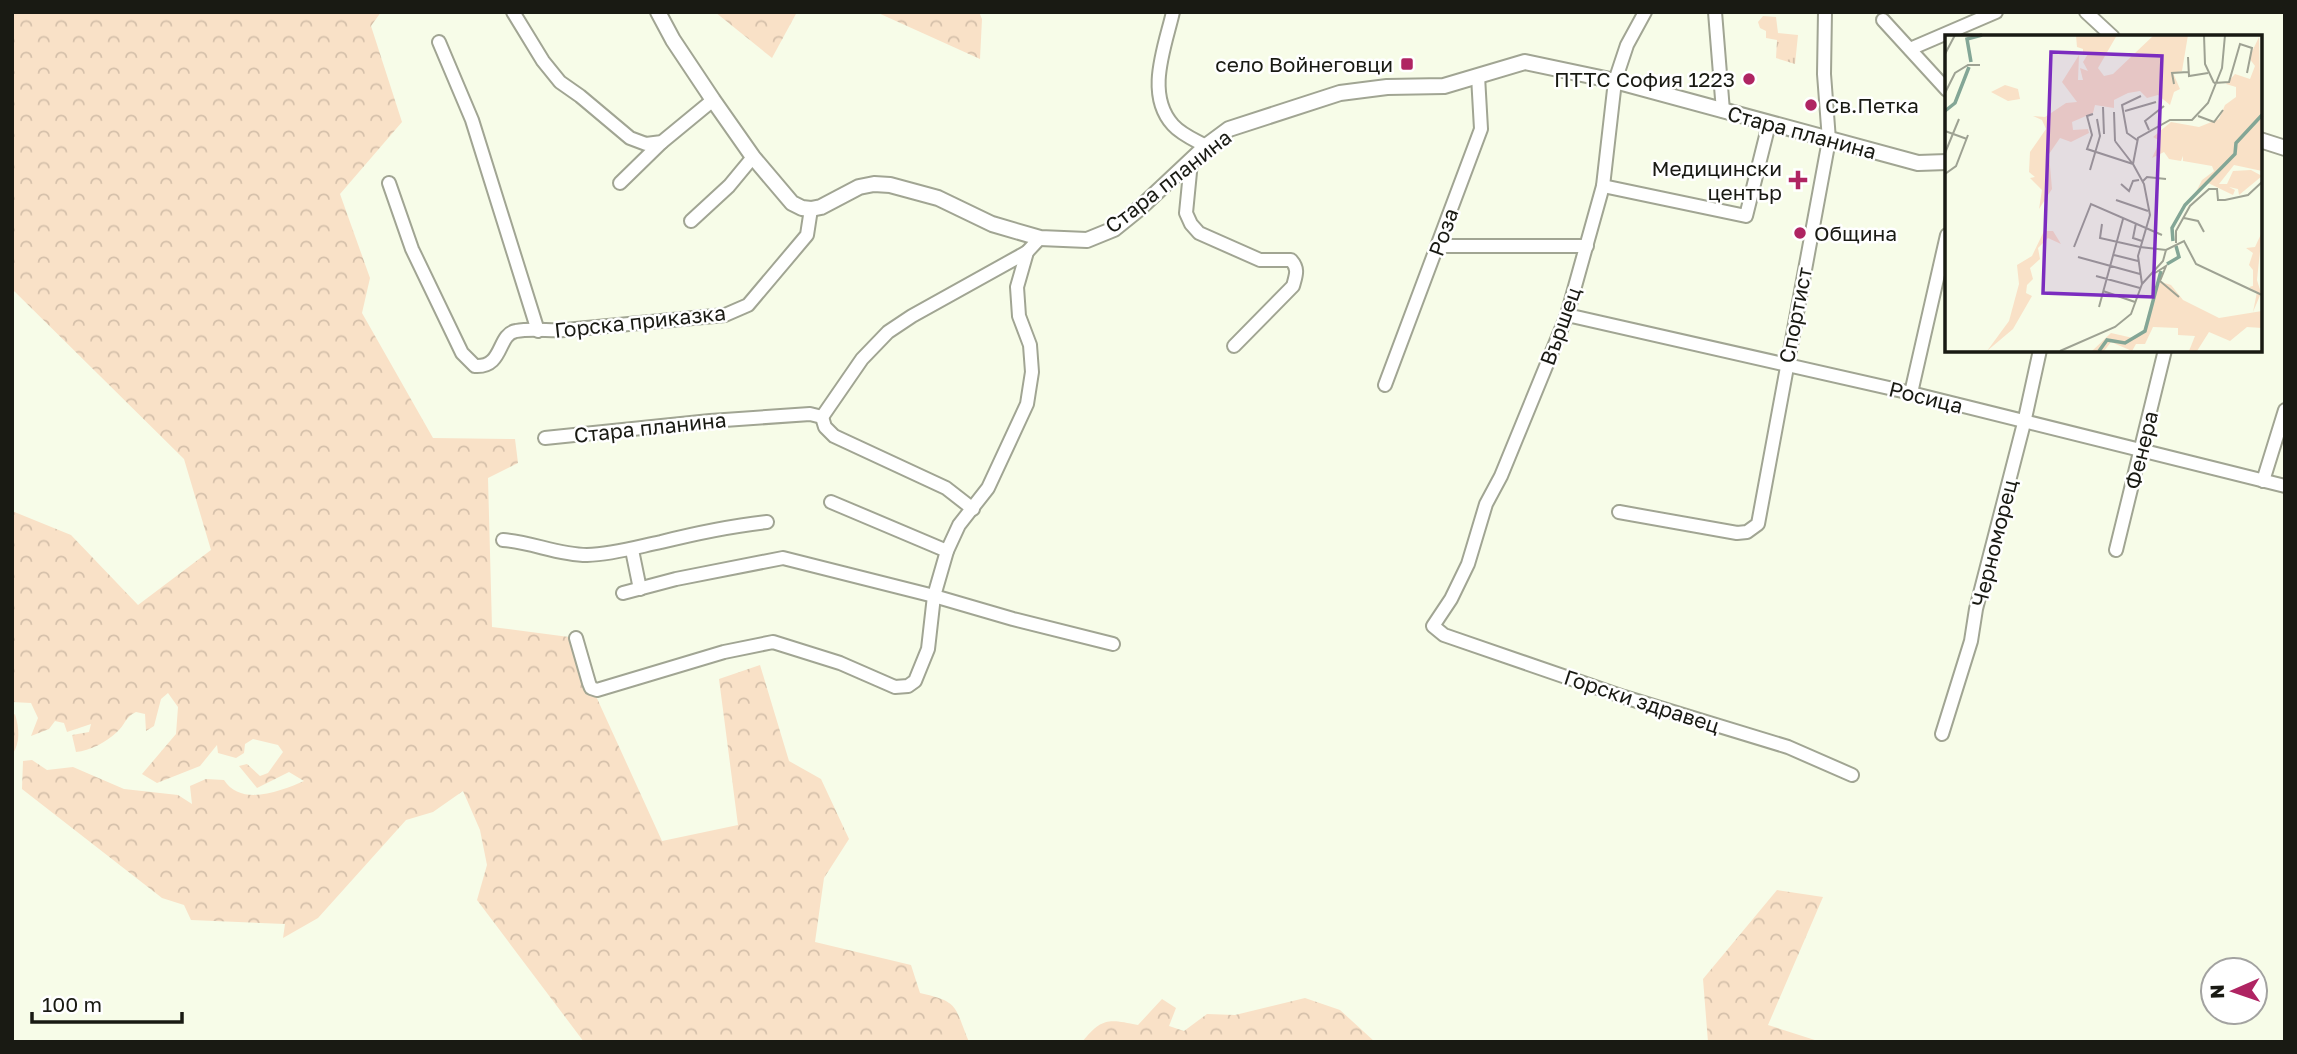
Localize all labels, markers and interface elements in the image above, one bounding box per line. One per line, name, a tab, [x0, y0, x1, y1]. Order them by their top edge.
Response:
inset map	[1945, 35, 2262, 352]
place label: село Войнеговци	[1215, 51, 1393, 77]
marker: село Войнеговци	[1399, 56, 1415, 72]
place label: ПТТС София 1223	[1554, 66, 1735, 92]
marker: ПТТС София 1223	[1741, 71, 1757, 87]
place label: Св.Петка	[1825, 92, 1919, 118]
marker: Св.Петка	[1803, 97, 1819, 113]
street label: Стара планина	[1725, 100, 1879, 164]
street label: Стара планина	[1100, 124, 1236, 238]
place label: Медицински център	[1651, 155, 1782, 205]
marker: Медицински център	[1788, 170, 1808, 190]
street label: Роза	[1422, 205, 1464, 259]
place label: Община	[1814, 220, 1897, 246]
marker: Община	[1792, 225, 1808, 241]
street label: Спортист	[1773, 265, 1817, 365]
street label: Вършец	[1534, 283, 1586, 369]
street label: Горска приказка	[553, 299, 727, 343]
street label: Росица	[1886, 375, 1966, 419]
street label: Стара планина	[573, 406, 727, 448]
street label: Фенера	[2119, 408, 2163, 492]
street label: Черноморец	[1966, 477, 2022, 609]
street label: Горски здравец	[1561, 664, 1723, 738]
north arrow	[2199, 956, 2269, 1026]
scale bar	[32, 981, 182, 1025]
text: N	[2205, 984, 2228, 999]
text: 100 m	[42, 991, 102, 1017]

